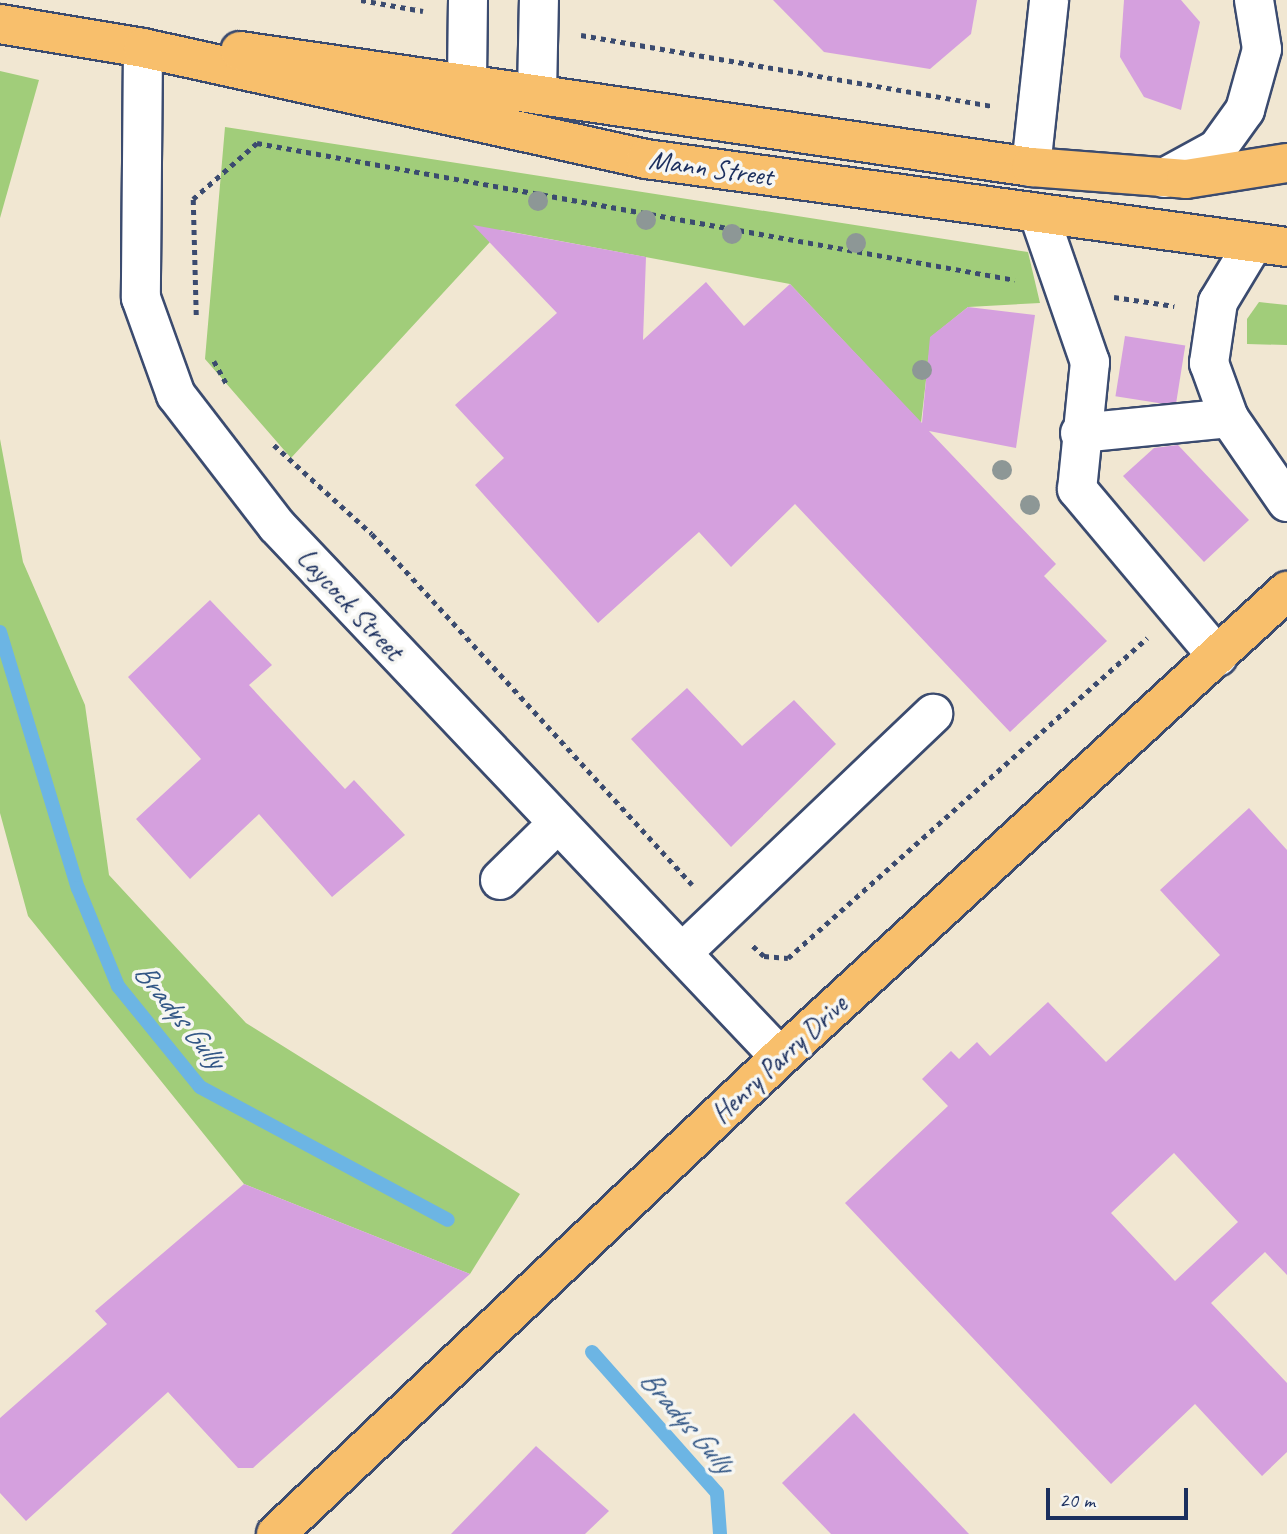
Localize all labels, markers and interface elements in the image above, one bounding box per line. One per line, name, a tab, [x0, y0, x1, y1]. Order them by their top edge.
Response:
street label: Mann Street	[647, 143, 775, 193]
street label: Laycock Street	[290, 541, 410, 667]
water label: Bradys Gully	[127, 955, 233, 1075]
street label: Henry Parry Drive	[704, 987, 854, 1131]
water label: Bradys Gully	[632, 1362, 742, 1480]
scale bar	[1049, 1474, 1191, 1518]
text: 20 m	[1059, 1487, 1095, 1513]

